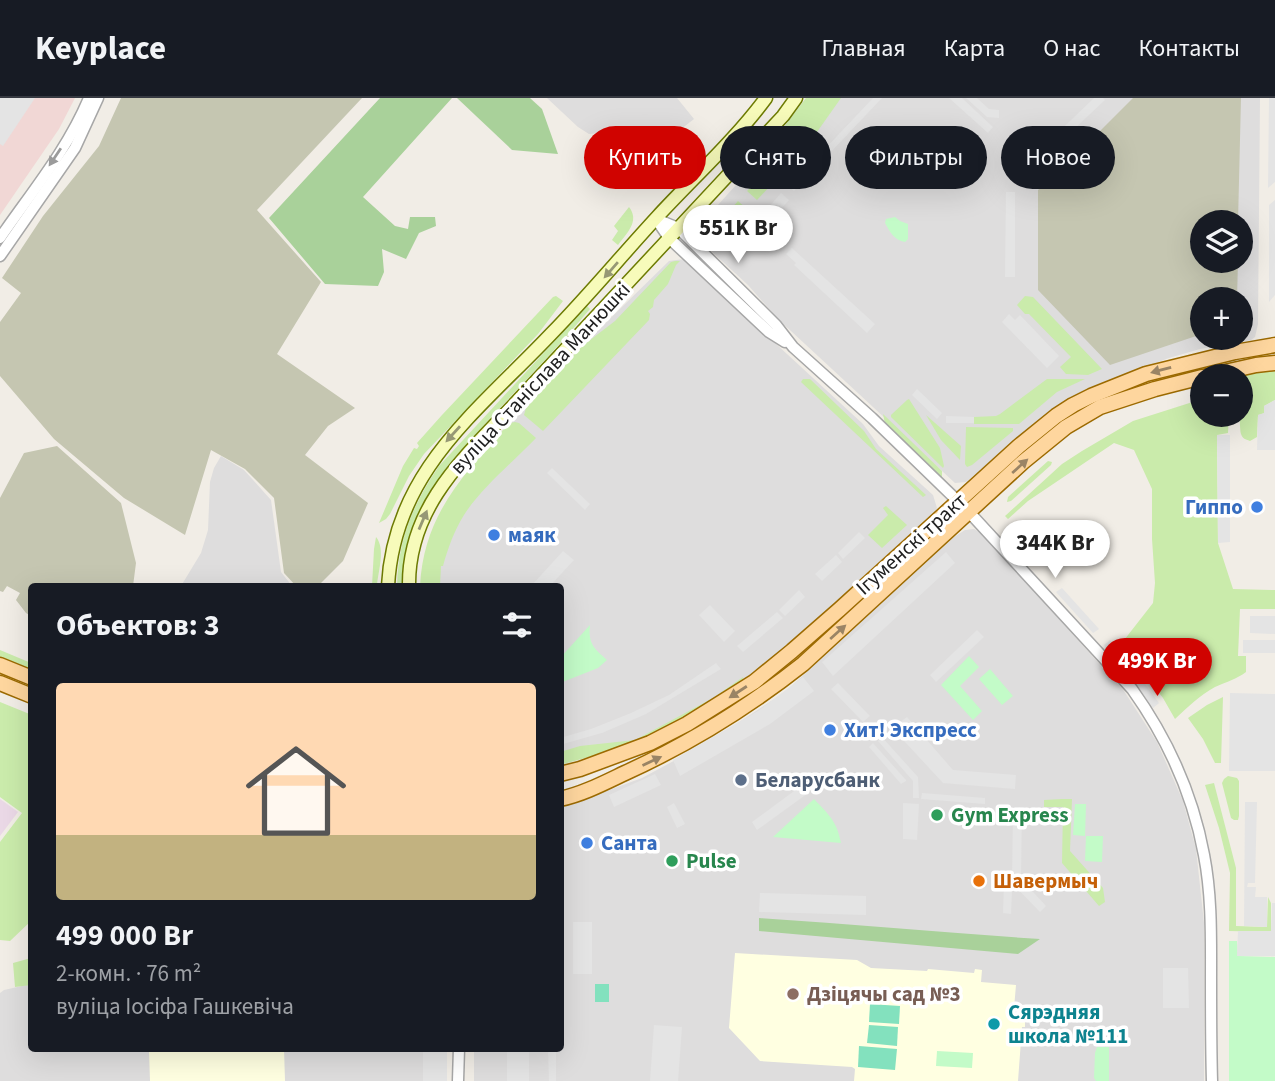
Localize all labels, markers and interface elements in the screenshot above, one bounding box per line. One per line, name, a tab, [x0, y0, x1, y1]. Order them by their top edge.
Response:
text: Keyplace	[35, 25, 166, 72]
text: Главная	[821, 31, 906, 66]
text: Карта	[944, 31, 1005, 66]
text: О нас	[1043, 31, 1100, 66]
text: Контакты	[1138, 31, 1240, 66]
chip: Купить	[584, 126, 706, 189]
chip: Снять	[720, 126, 831, 189]
chip: Фильтры	[845, 126, 987, 189]
chip: Новое	[1001, 126, 1115, 189]
one-way arrow	[49, 148, 62, 167]
pin: 551K Br	[673, 206, 803, 265]
map controls	[1190, 210, 1253, 427]
button: layers	[1190, 210, 1253, 273]
text: 551K Br	[699, 211, 777, 244]
one-way arrow	[603, 261, 619, 279]
street label: вуліца Станіслава Манюшкі	[443, 275, 637, 481]
button: +	[1190, 287, 1253, 350]
button: −	[1190, 364, 1253, 427]
one-way arrow	[1149, 365, 1171, 376]
one-way arrow	[446, 425, 462, 442]
one-way arrow	[1011, 459, 1028, 474]
street label: Ігуменскі тракт	[849, 486, 973, 602]
place label: Гиппо	[1185, 492, 1243, 522]
marker: Гиппо	[1249, 499, 1265, 515]
one-way arrow	[417, 510, 429, 530]
place label: маяк	[508, 520, 556, 550]
pin: 344K Br	[990, 520, 1120, 580]
text: 344K Br	[1016, 526, 1094, 559]
marker: маяк	[486, 527, 502, 543]
text: Объектов: 3	[56, 604, 220, 647]
icon: filters	[498, 606, 536, 644]
one-way arrow	[829, 624, 846, 640]
pin: 499K Br	[1092, 638, 1222, 698]
text: 499K Br	[1118, 644, 1196, 677]
one-way arrow	[728, 685, 747, 698]
place label: Хит! Экспресс	[844, 715, 977, 745]
marker: Хит! Экспресс	[822, 722, 838, 738]
icon: home	[233, 728, 359, 854]
one-way arrow	[642, 755, 662, 766]
place label: Беларусбанк	[755, 765, 881, 795]
marker: Беларусбанк	[733, 772, 749, 788]
place label: Gym Express	[951, 800, 1069, 830]
marker: Gym Express	[929, 807, 945, 823]
place label: Санта	[601, 828, 657, 858]
marker: Санта	[579, 835, 595, 851]
place label: Pulse	[686, 846, 737, 876]
marker: Pulse	[664, 853, 680, 869]
place label: Шавермыч	[993, 866, 1098, 896]
marker: Шавермыч	[971, 873, 987, 889]
text: 499 000 Br	[56, 914, 193, 957]
text: 2-комн. · 76 m²	[56, 957, 201, 990]
place label: Дзіцячы сад №3	[807, 979, 961, 1009]
marker: Дзіцячы сад №3	[785, 986, 801, 1002]
text: вуліца Іосіфа Гашкевіча	[56, 990, 294, 1023]
place label: Сярэдняя школа №111	[1008, 997, 1128, 1051]
marker: Сярэдняя школа №111	[986, 1016, 1002, 1032]

